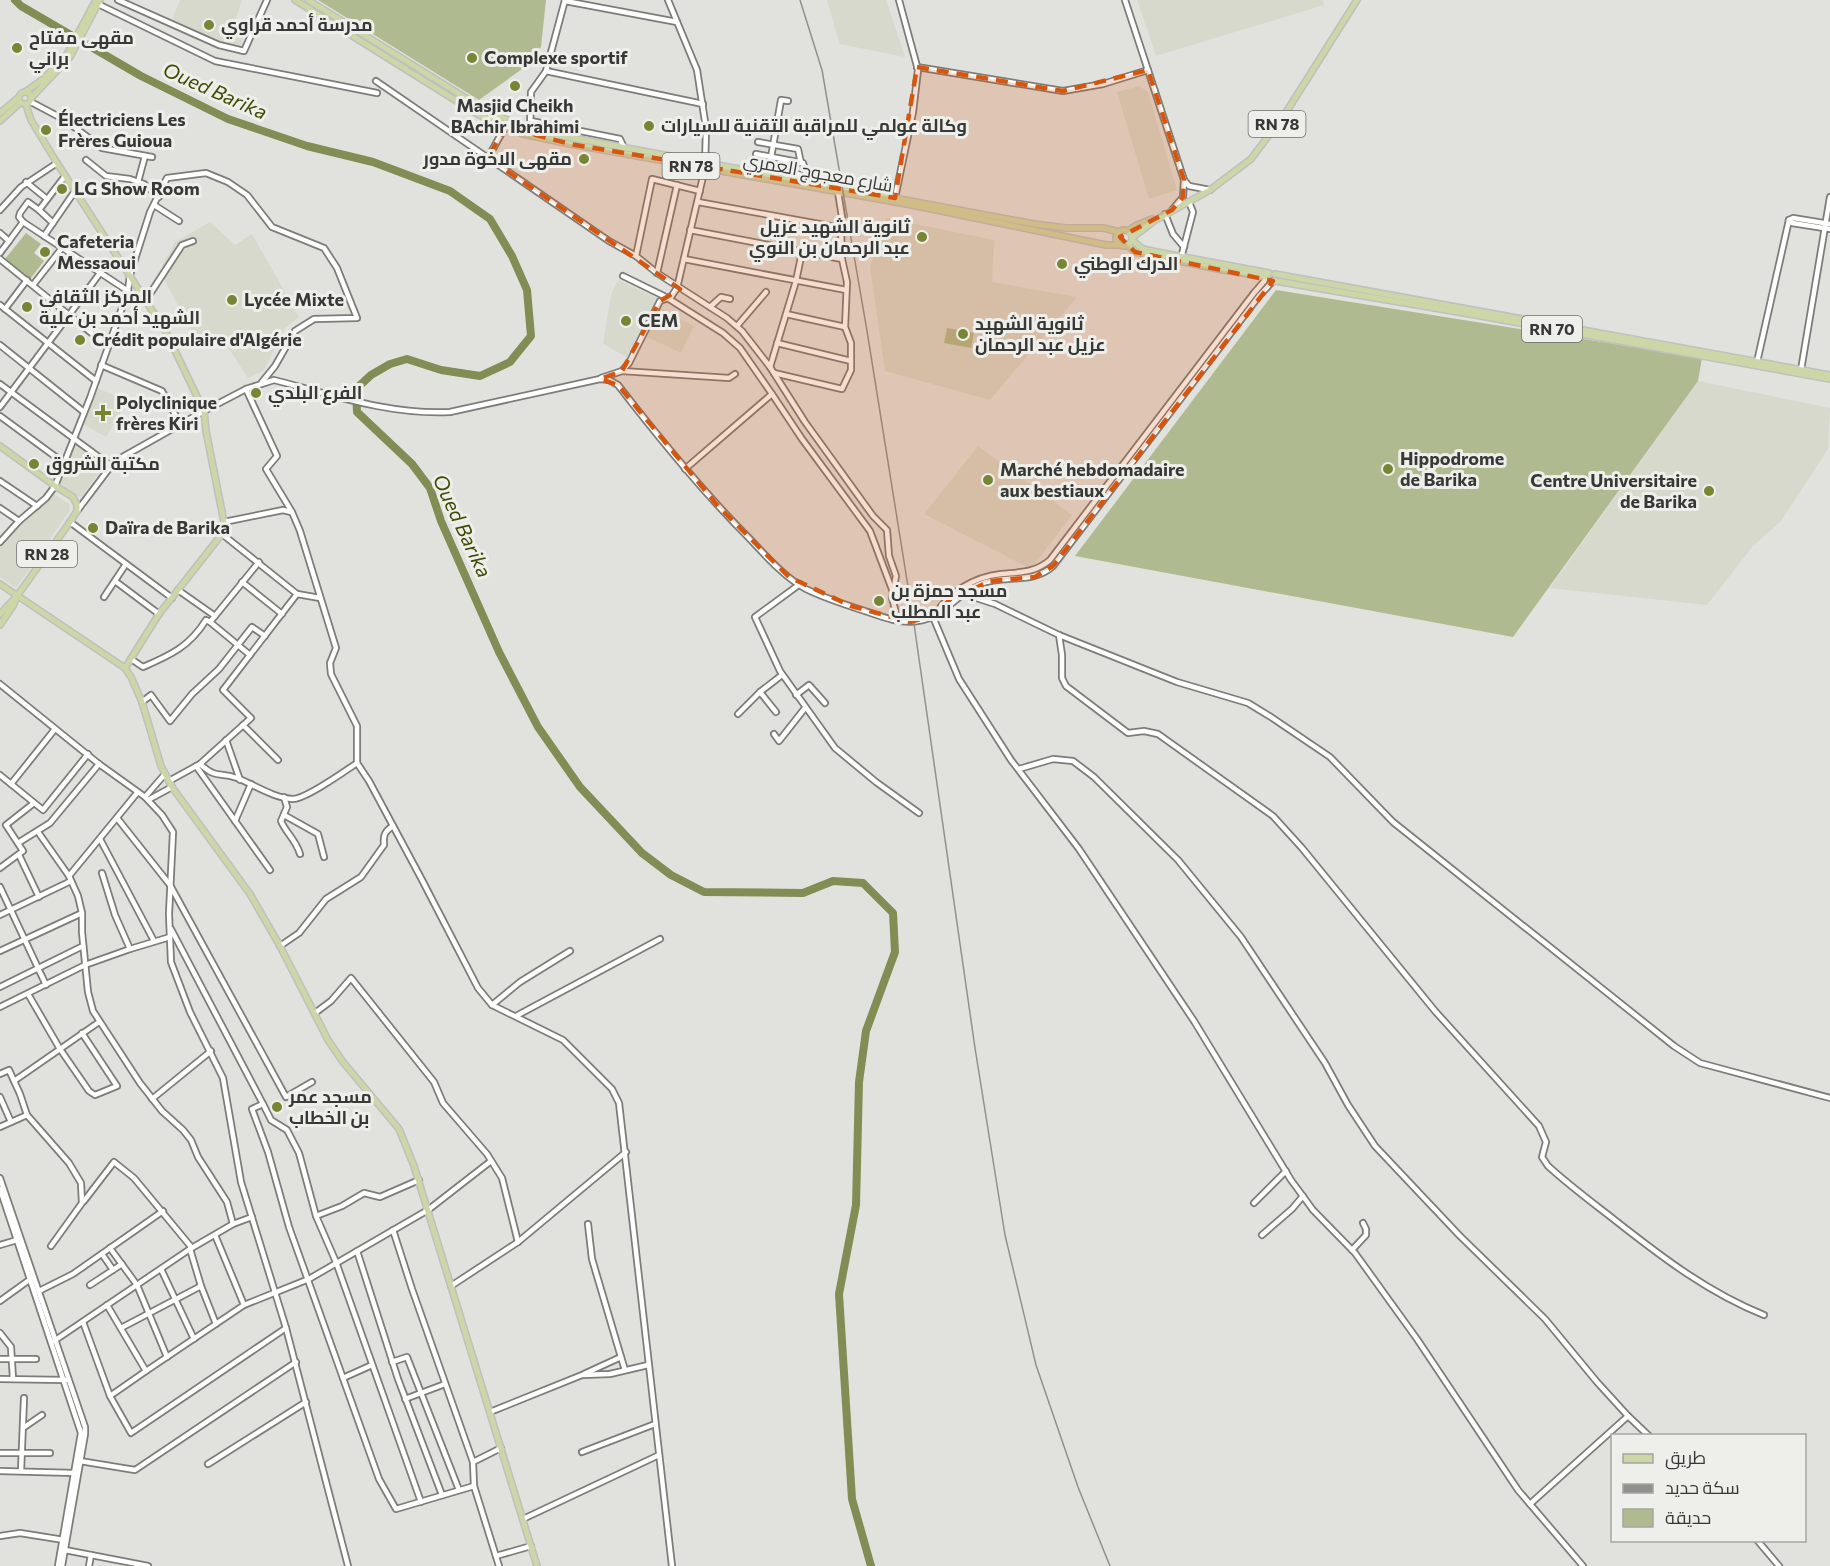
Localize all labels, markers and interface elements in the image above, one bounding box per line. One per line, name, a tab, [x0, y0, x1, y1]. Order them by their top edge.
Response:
place label: مدرسة أحمد قراوي	[221, 12, 373, 39]
marker: مدرسة أحمد قراوي	[202, 18, 216, 32]
place label: مقهى مفتاح براني	[29, 26, 134, 74]
marker: مقهى مفتاح براني	[10, 41, 24, 55]
place label: Complexe sportif	[484, 46, 628, 68]
marker: Complexe sportif	[465, 51, 479, 65]
water label: Oued Barika	[160, 57, 271, 124]
marker: Masjid Cheikh BAchir Ibrahimi	[508, 79, 522, 93]
place label: Masjid Cheikh BAchir Ibrahimi	[451, 94, 579, 137]
place label: Électriciens Les Frères Guioua	[58, 108, 186, 151]
road number: RN 78	[1248, 111, 1306, 137]
place label: وكالة عولمي للمراقبة التقنية للسيارات	[661, 114, 967, 141]
marker: وكالة عولمي للمراقبة التقنية للسيارات	[642, 119, 656, 133]
marker: Électriciens Les Frères Guioua	[39, 123, 53, 137]
place label: مقهى الاخوة مدور	[422, 147, 572, 170]
street label: شارع معجوج العمري	[741, 148, 895, 200]
marker: مقهى الاخوة مدور	[577, 152, 591, 166]
road number: RN 78	[662, 153, 720, 179]
place label: LG Show Room	[74, 177, 200, 199]
marker: LG Show Room	[55, 182, 69, 196]
place label: ثانوية الشهيد عزيل عبد الرحمان بن النوي	[749, 215, 910, 262]
place label: Cafeteria Messaoui	[57, 230, 136, 273]
marker: ثانوية الشهيد عزيل عبد الرحمان بن النوي	[915, 230, 929, 244]
marker: Cafeteria Messaoui	[38, 245, 52, 259]
place label: الدرك الوطني	[1074, 252, 1178, 279]
marker: الدرك الوطني	[1055, 257, 1069, 271]
place label: المركز الثقافي الشهيد أحمد بن علية	[39, 285, 200, 329]
place label: Lycée Mixte	[244, 288, 344, 310]
marker: Lycée Mixte	[225, 293, 239, 307]
marker: المركز الثقافي الشهيد أحمد بن علية	[20, 300, 34, 314]
place label: CEM	[638, 309, 678, 331]
place label: ثانوية الشهيد عزيل عبد الرحمان	[975, 312, 1106, 356]
marker: CEM	[619, 314, 633, 328]
road number: RN 70	[1522, 316, 1582, 342]
marker: ثانوية الشهيد عزيل عبد الرحمان	[956, 327, 970, 341]
place label: Crédit populaire d'Algérie	[92, 328, 302, 350]
marker: Crédit populaire d'Algérie	[73, 333, 87, 347]
place label: الفرع البلدي	[268, 381, 362, 407]
marker: الفرع البلدي	[249, 386, 263, 400]
place label: Polyclinique frères Kiri	[116, 391, 217, 434]
marker: Polyclinique frères Kiri	[94, 404, 112, 422]
place label: Hippodrome de Barika	[1400, 447, 1504, 490]
place label: مكتبة الشروق	[46, 452, 160, 475]
marker: مكتبة الشروق	[27, 457, 41, 471]
place label: Marché hebdomadaire aux bestiaux	[1000, 458, 1185, 501]
marker: Hippodrome de Barika	[1381, 462, 1395, 476]
place label: Centre Universitaire de Barika	[1530, 469, 1697, 512]
water label: Oued Barika	[429, 470, 497, 581]
marker: Marché hebdomadaire aux bestiaux	[981, 473, 995, 487]
marker: Centre Universitaire de Barika	[1702, 484, 1716, 498]
place label: Daïra de Barika	[105, 516, 230, 538]
marker: Daïra de Barika	[86, 521, 100, 535]
road number: RN 28	[17, 541, 77, 567]
place label: مسجد حمزة بن عبد المطلب	[891, 579, 1008, 622]
marker: مسجد حمزة بن عبد المطلب	[872, 594, 886, 608]
place label: مسجد عمر بن الخطاب	[288, 1085, 372, 1129]
marker: مسجد عمر بن الخطاب	[270, 1100, 284, 1114]
legend	[1611, 1434, 1806, 1542]
text: طريق	[1665, 1446, 1706, 1470]
text: سكة حديد	[1665, 1476, 1740, 1498]
text: حديقة	[1665, 1506, 1711, 1528]

